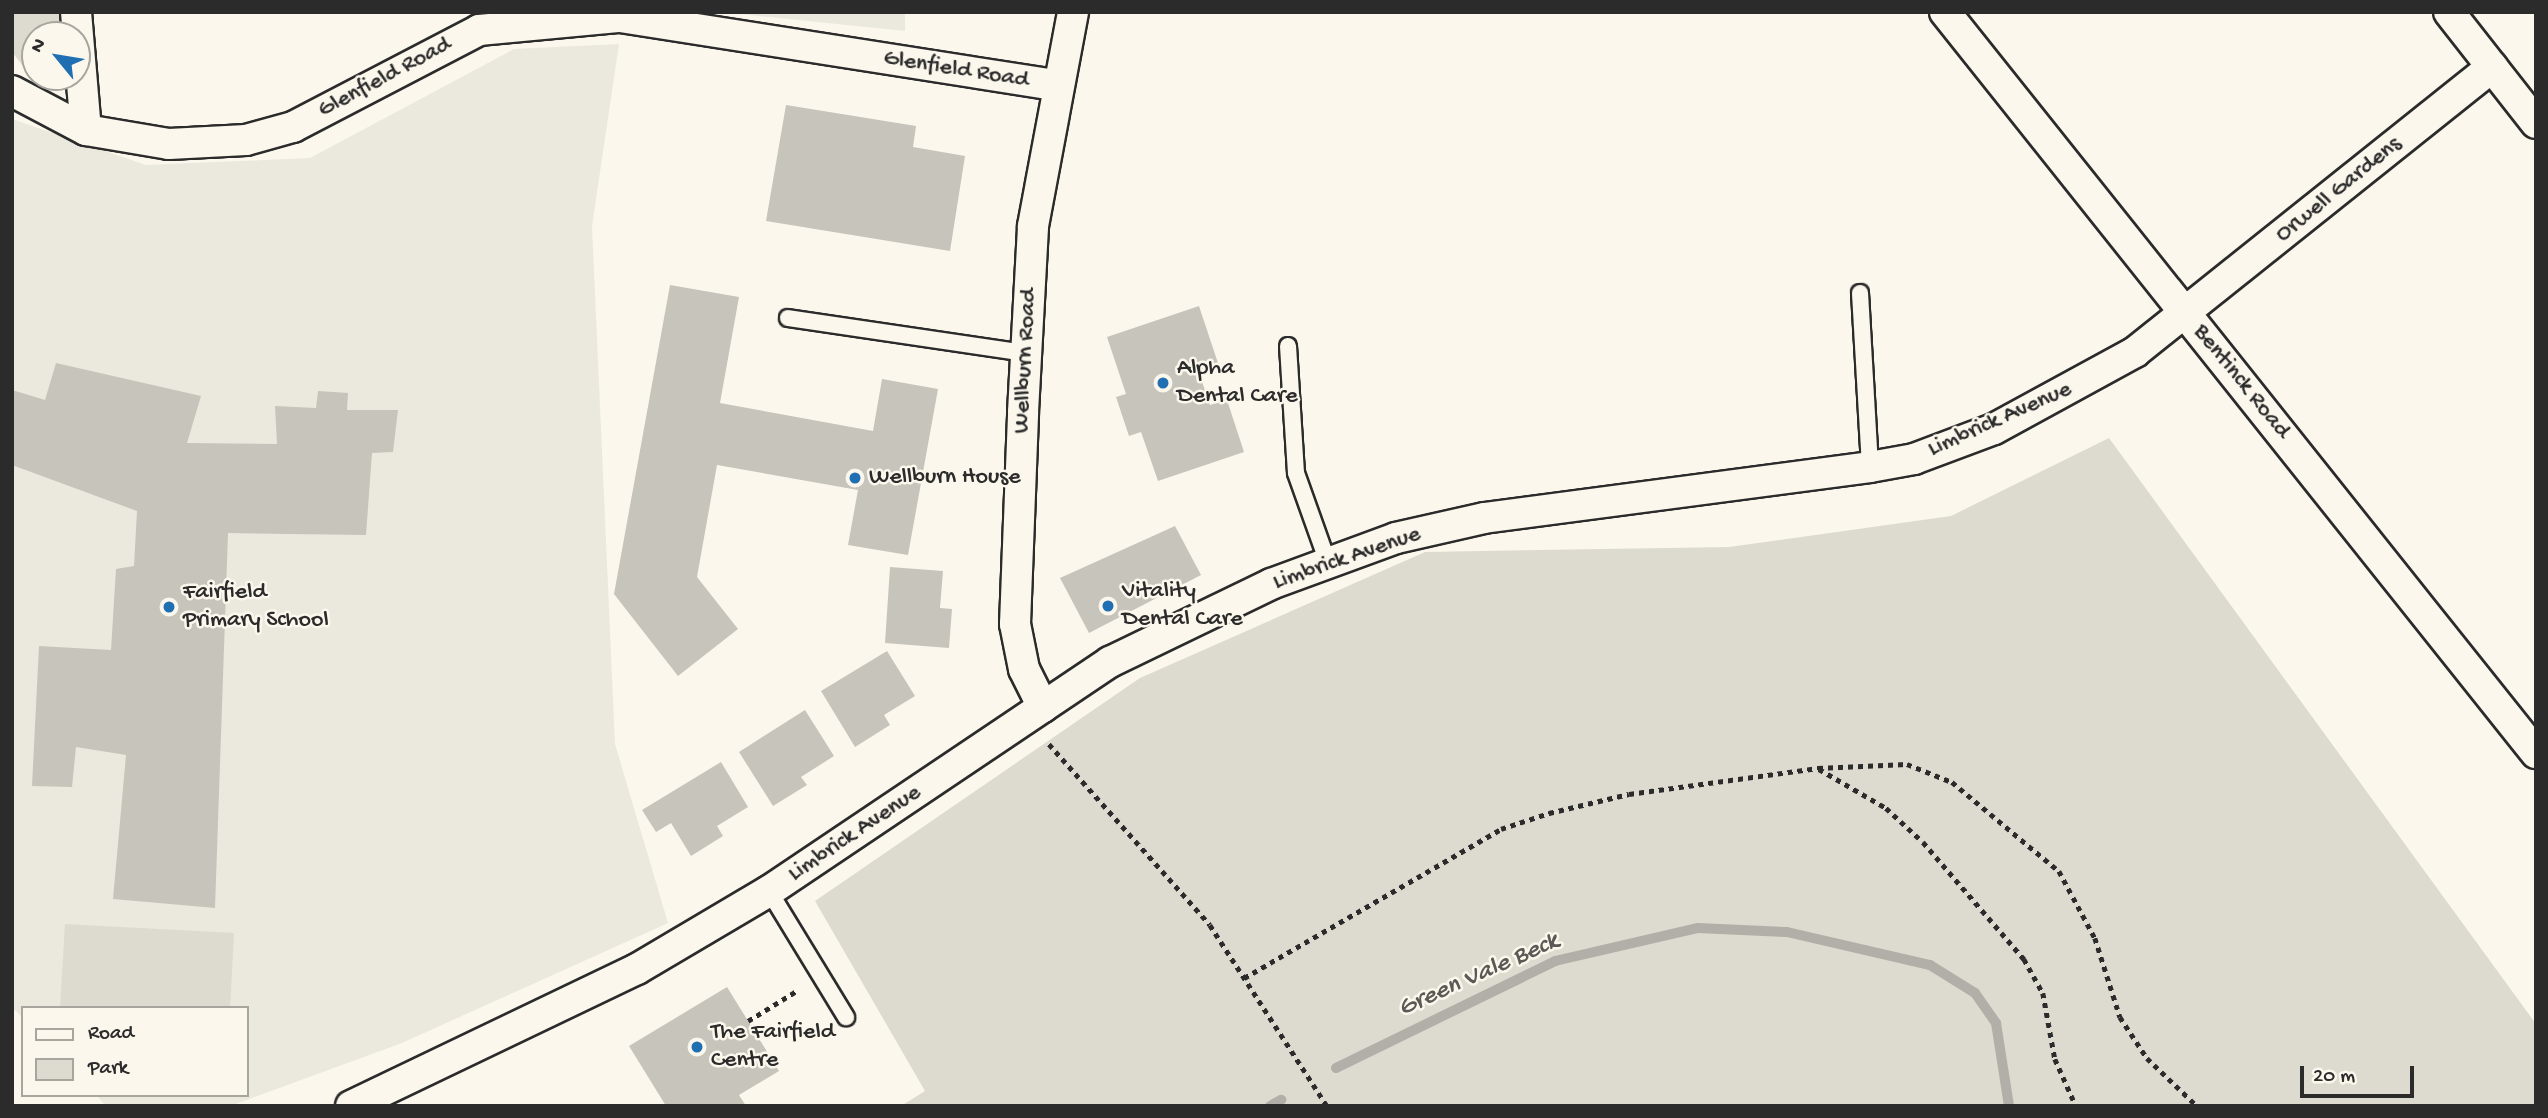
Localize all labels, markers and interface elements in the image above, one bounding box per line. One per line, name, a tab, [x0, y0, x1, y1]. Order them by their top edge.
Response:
north arrow	[21, 21, 91, 91]
street label: Glenfield Road	[314, 31, 456, 125]
text: N	[26, 35, 52, 57]
street label: Glenfield Road	[881, 44, 1031, 96]
street label: Orwell Gardens	[2270, 130, 2408, 250]
street label: Wellburn Road	[1008, 288, 1044, 434]
street label: Bentinck Road	[2186, 319, 2296, 445]
place label: Alpha Dental Care	[1177, 355, 1298, 411]
marker: Alpha Dental Care	[1155, 375, 1171, 391]
street label: Limbrick Avenue	[1924, 376, 2076, 464]
place label: Wellburn House	[869, 464, 1021, 492]
marker: Wellburn House	[847, 470, 863, 486]
street label: Limbrick Avenue	[1269, 520, 1425, 598]
place label: Vitality Dental Care	[1122, 578, 1243, 634]
place label: Fairfield Primary School	[183, 579, 329, 635]
marker: Vitality Dental Care	[1100, 598, 1116, 614]
marker: Fairfield Primary School	[161, 599, 177, 615]
street label: Limbrick Avenue	[783, 779, 927, 889]
water label: Green Vale Beck	[1394, 927, 1564, 1025]
legend	[21, 1006, 248, 1097]
place label: The Fairfield Centre	[711, 1019, 835, 1075]
text: Road	[88, 1022, 134, 1047]
marker: The Fairfield Centre	[689, 1039, 705, 1055]
scale bar	[2303, 1052, 2417, 1096]
text: Park	[88, 1057, 128, 1082]
text: 20 m	[2313, 1065, 2355, 1090]

